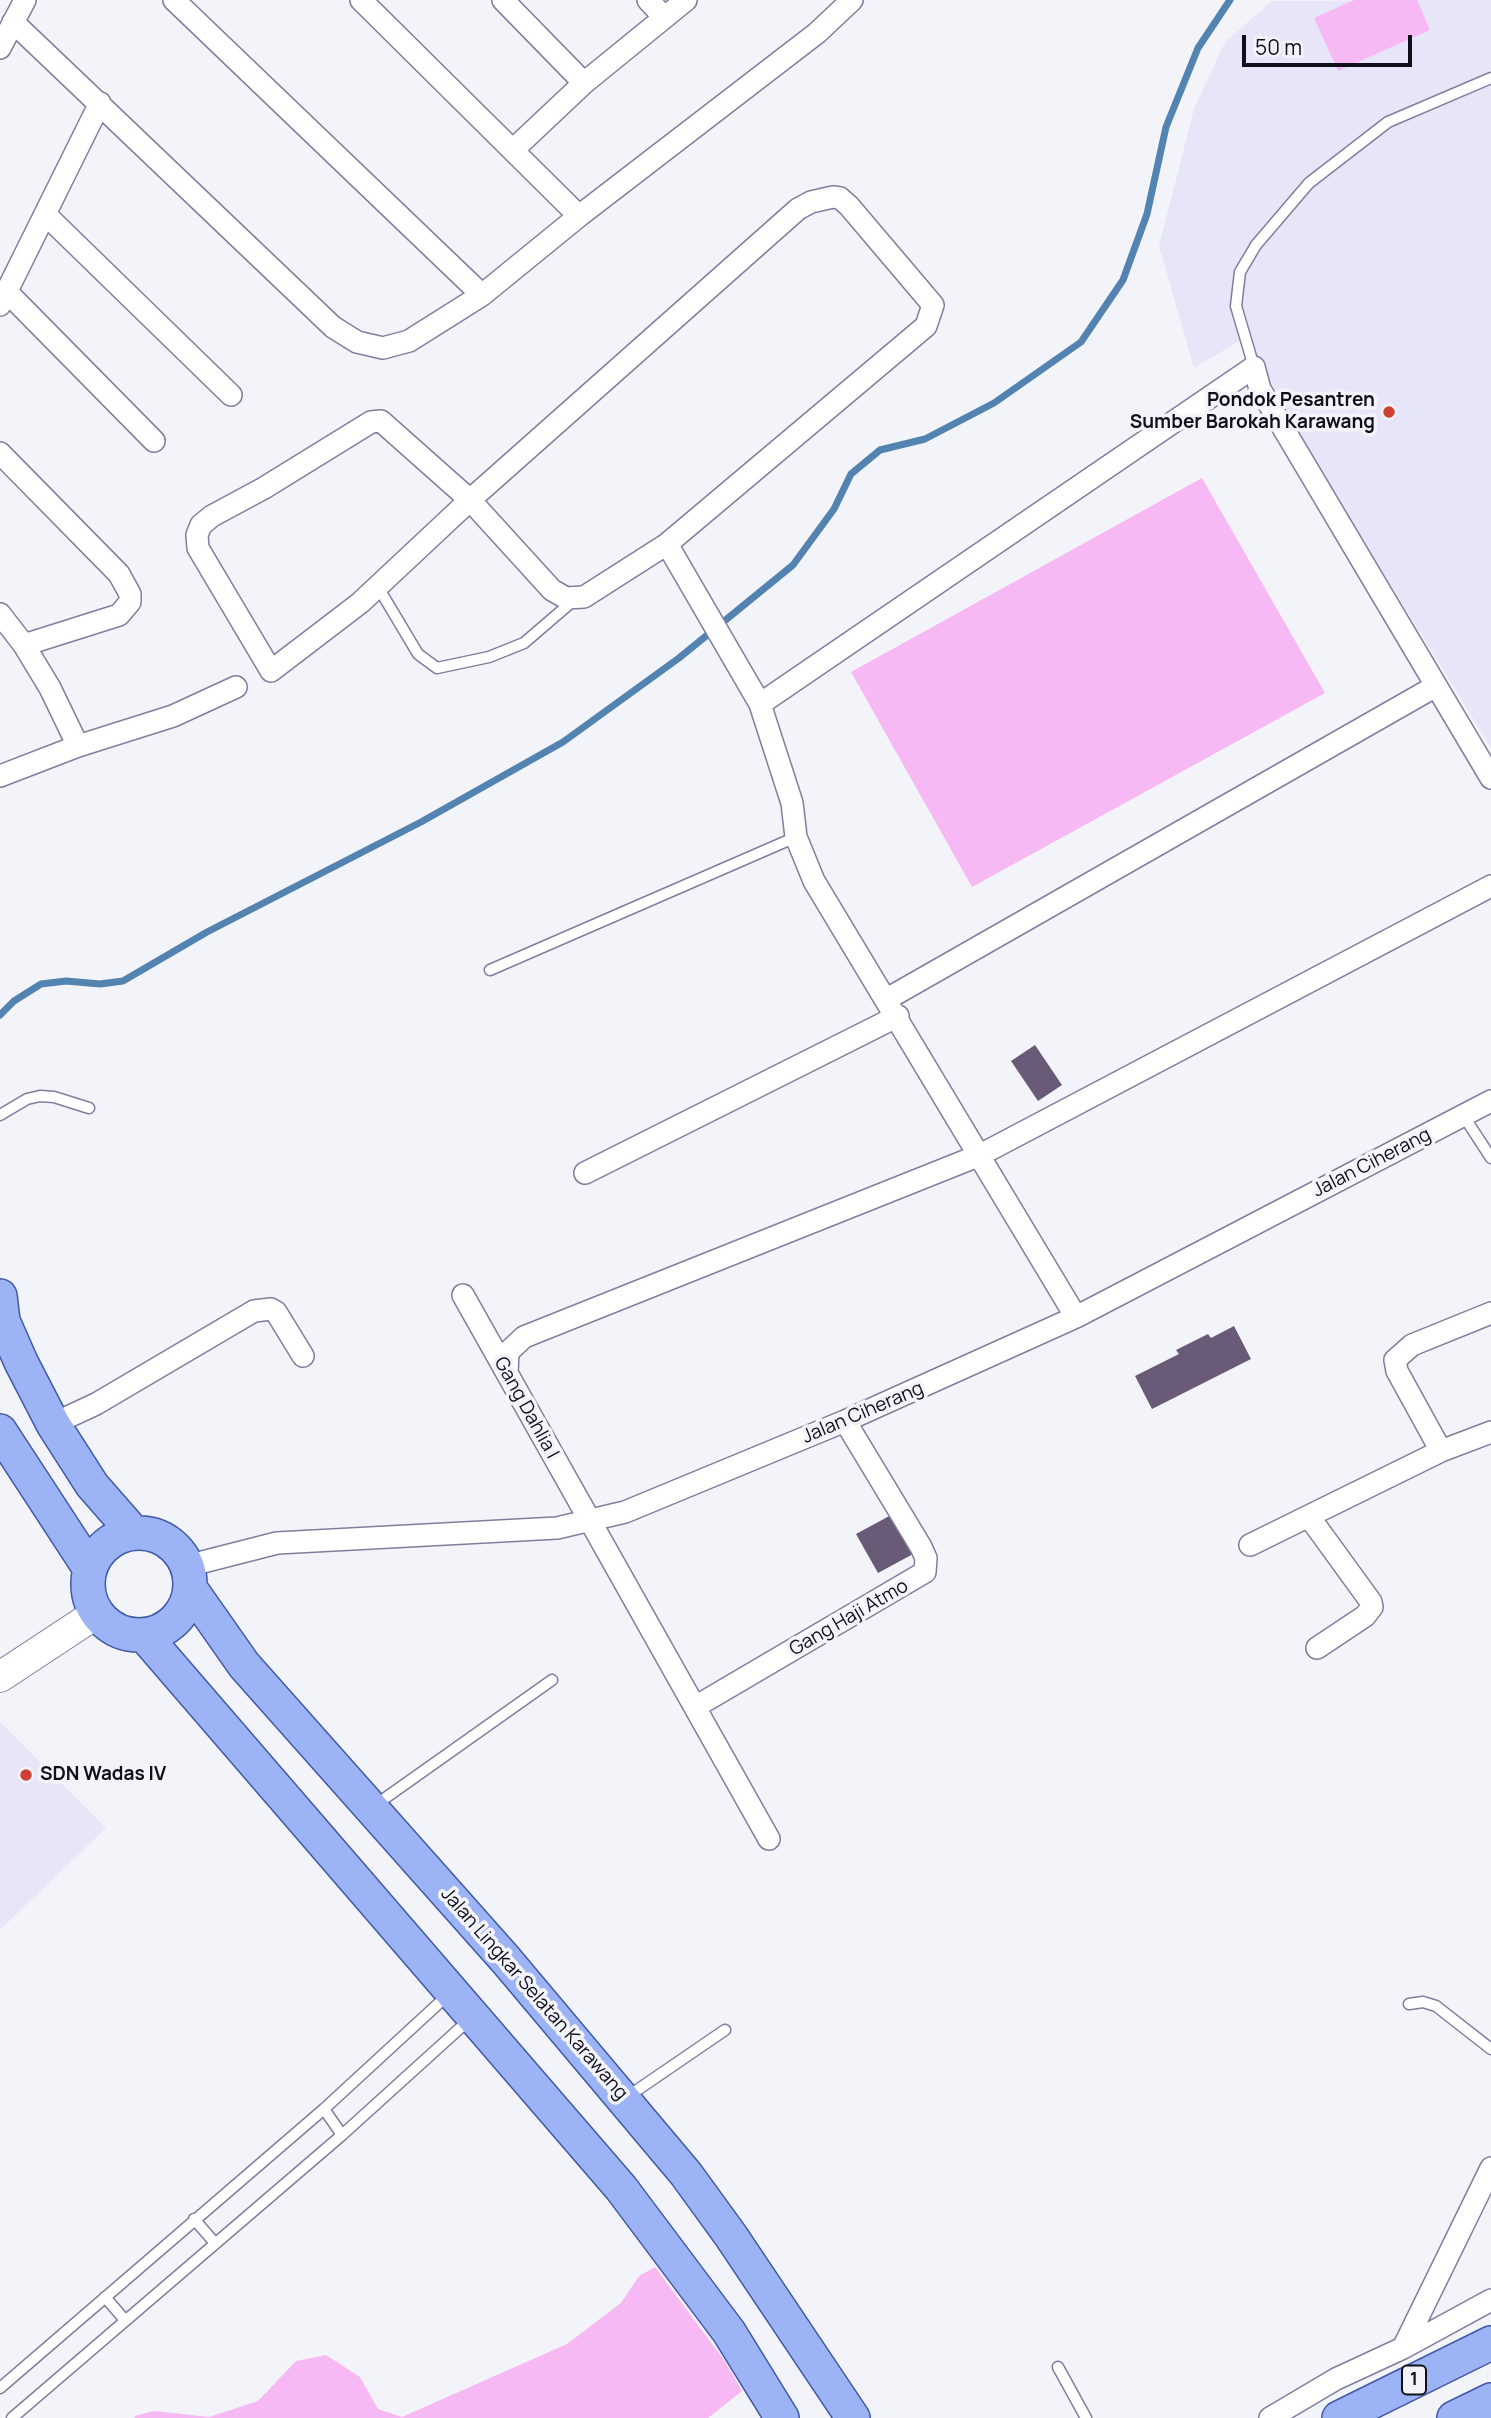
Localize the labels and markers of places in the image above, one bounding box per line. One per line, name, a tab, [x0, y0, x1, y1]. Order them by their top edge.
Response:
place label: Pondok Pesantren Sumber Barokah Karawang	[1130, 390, 1375, 434]
marker: Pondok Pesantren Sumber Barokah Karawang	[1381, 404, 1397, 420]
place label: SDN Wadas IV	[40, 1764, 166, 1786]
marker: SDN Wadas IV	[18, 1767, 34, 1783]

